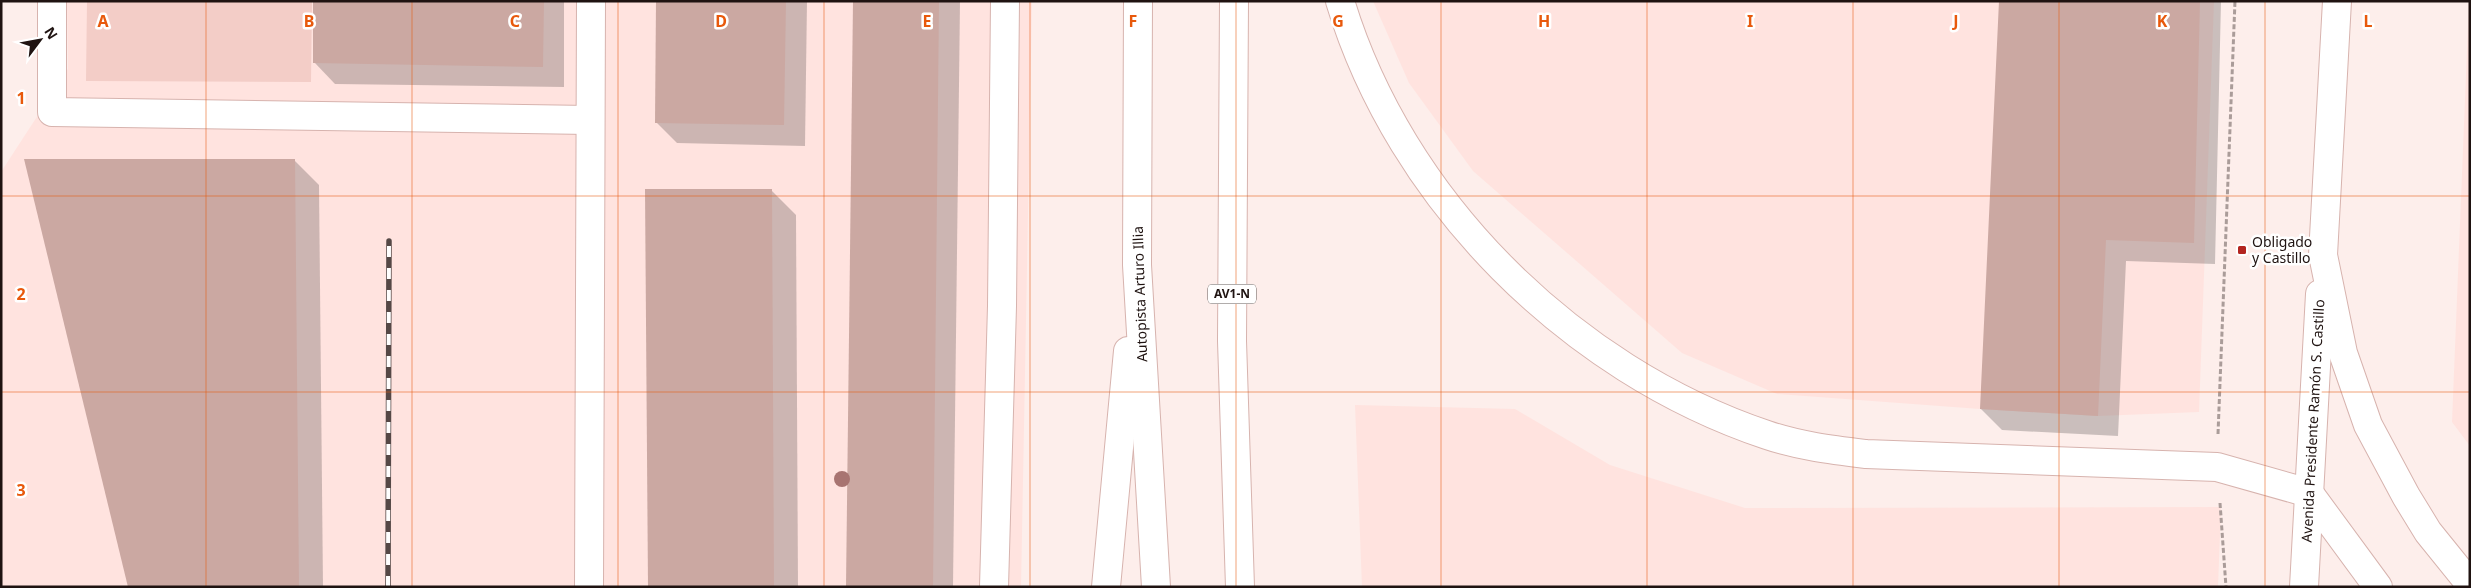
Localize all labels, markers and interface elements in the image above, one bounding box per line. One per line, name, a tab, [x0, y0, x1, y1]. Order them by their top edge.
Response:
text: A	[97, 10, 109, 32]
text: B	[304, 10, 314, 32]
text: C	[510, 10, 520, 32]
text: D	[715, 10, 727, 32]
text: E	[923, 10, 932, 32]
text: F	[1129, 10, 1137, 32]
text: G	[1332, 10, 1344, 32]
text: H	[1538, 10, 1550, 32]
text: I	[1747, 10, 1753, 32]
text: J	[1951, 10, 1959, 32]
text: K	[2157, 10, 2168, 32]
text: L	[2364, 10, 2373, 32]
north arrow	[15, 15, 65, 65]
text: N	[40, 23, 63, 43]
text: 1	[16, 87, 26, 109]
street label: Autopista Arturo Illia	[1128, 226, 1151, 362]
place label: Obligado y Castillo	[2252, 232, 2312, 267]
marker: Obligado y Castillo	[2236, 244, 2248, 256]
text: 2	[16, 283, 26, 305]
road number: AV1-N	[1208, 284, 1256, 304]
street label: Avenida Presidente Ramón S. Castillo	[2297, 299, 2328, 543]
text: 3	[16, 479, 26, 501]

